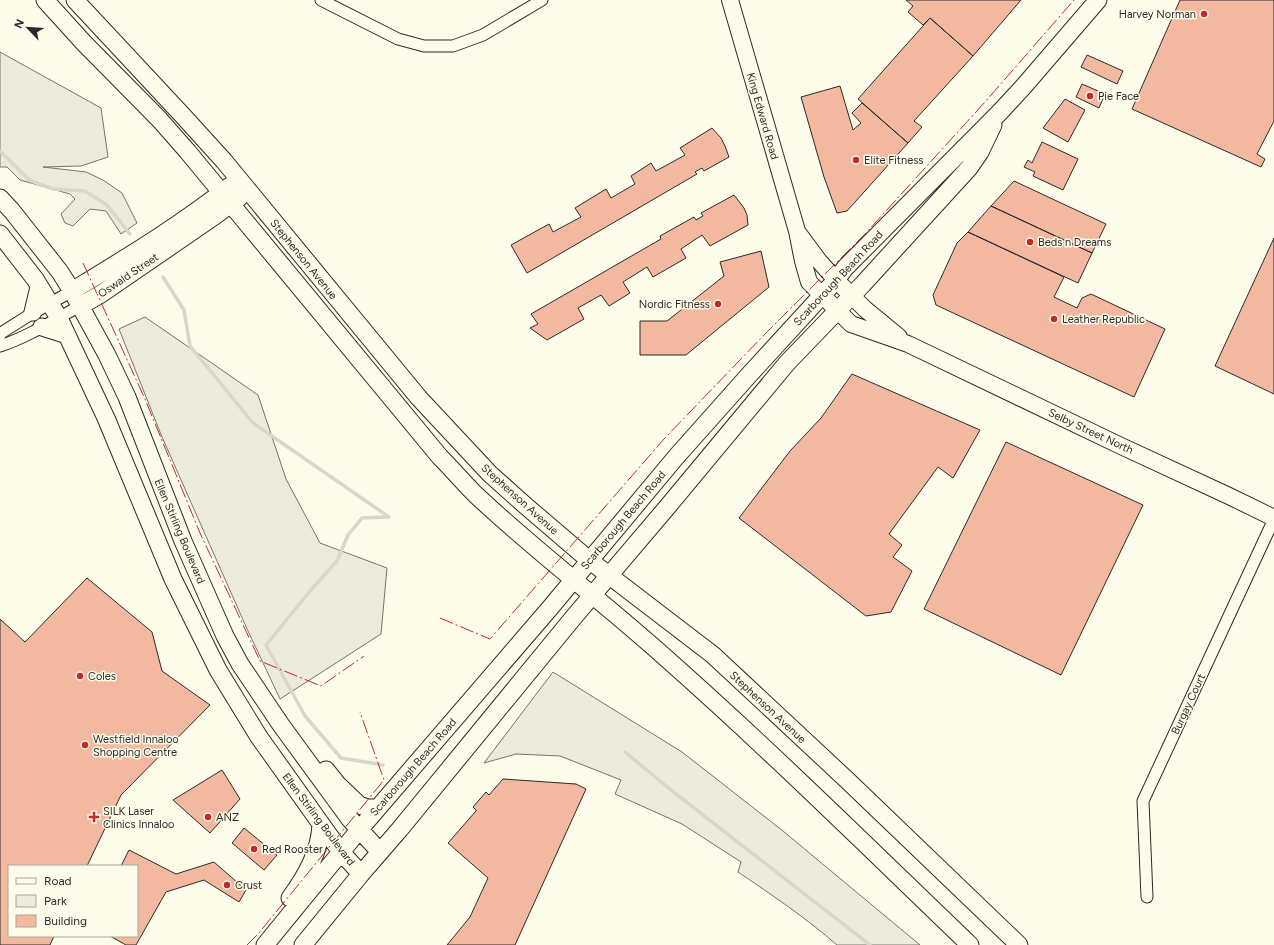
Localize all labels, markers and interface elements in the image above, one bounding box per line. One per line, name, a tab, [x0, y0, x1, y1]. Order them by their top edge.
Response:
north arrow	[8, 8, 48, 48]
place label: Harvey Norman	[1119, 8, 1196, 21]
marker: Harvey Norman	[1199, 9, 1209, 19]
text: N	[12, 17, 27, 31]
street label: King Edward Road	[744, 71, 781, 161]
place label: Pie Face	[1098, 90, 1139, 103]
marker: Pie Face	[1085, 91, 1095, 101]
place label: Elite Fitness	[864, 154, 923, 167]
marker: Elite Fitness	[851, 155, 861, 165]
street label: Stephenson Avenue	[267, 217, 340, 302]
street label: Scarborough Beach Road	[791, 228, 886, 328]
place label: Beds n Dreams	[1038, 236, 1111, 249]
marker: Beds n Dreams	[1025, 237, 1035, 247]
street label: Oswald Street	[96, 250, 161, 300]
place label: Nordic Fitness	[639, 298, 710, 311]
marker: Nordic Fitness	[713, 299, 723, 309]
place label: Leather Republic	[1062, 313, 1145, 326]
marker: Leather Republic	[1049, 314, 1059, 324]
street label: Selby Street North	[1046, 406, 1135, 457]
street label: Stephenson Avenue	[478, 461, 561, 537]
street label: Scarborough Beach Road	[578, 468, 668, 572]
street label: Ellen Stirling Boulevard	[152, 477, 208, 586]
street label: Stephenson Avenue	[727, 669, 808, 746]
place label: Coles	[88, 670, 116, 683]
marker: Coles	[75, 671, 85, 681]
street label: Burgay Court	[1169, 672, 1208, 737]
street label: Scarborough Beach Road	[368, 716, 459, 819]
place label: Westfield Innaloo Shopping Centre	[93, 733, 179, 759]
marker: Westfield Innaloo Shopping Centre	[80, 740, 90, 750]
street label: Ellen Stirling Boulevard	[280, 770, 358, 868]
place label: SILK Laser Clinics Innaloo	[103, 805, 174, 831]
marker: SILK Laser Clinics Innaloo	[88, 811, 100, 823]
place label: ANZ	[216, 811, 239, 824]
marker: ANZ	[203, 812, 213, 822]
place label: Red Rooster	[262, 843, 323, 856]
marker: Red Rooster	[249, 844, 259, 854]
legend	[8, 865, 138, 937]
text: Road	[44, 874, 72, 888]
place label: Crust	[235, 879, 262, 892]
marker: Crust	[222, 880, 232, 890]
text: Park	[44, 894, 67, 908]
text: Building	[44, 914, 87, 928]

